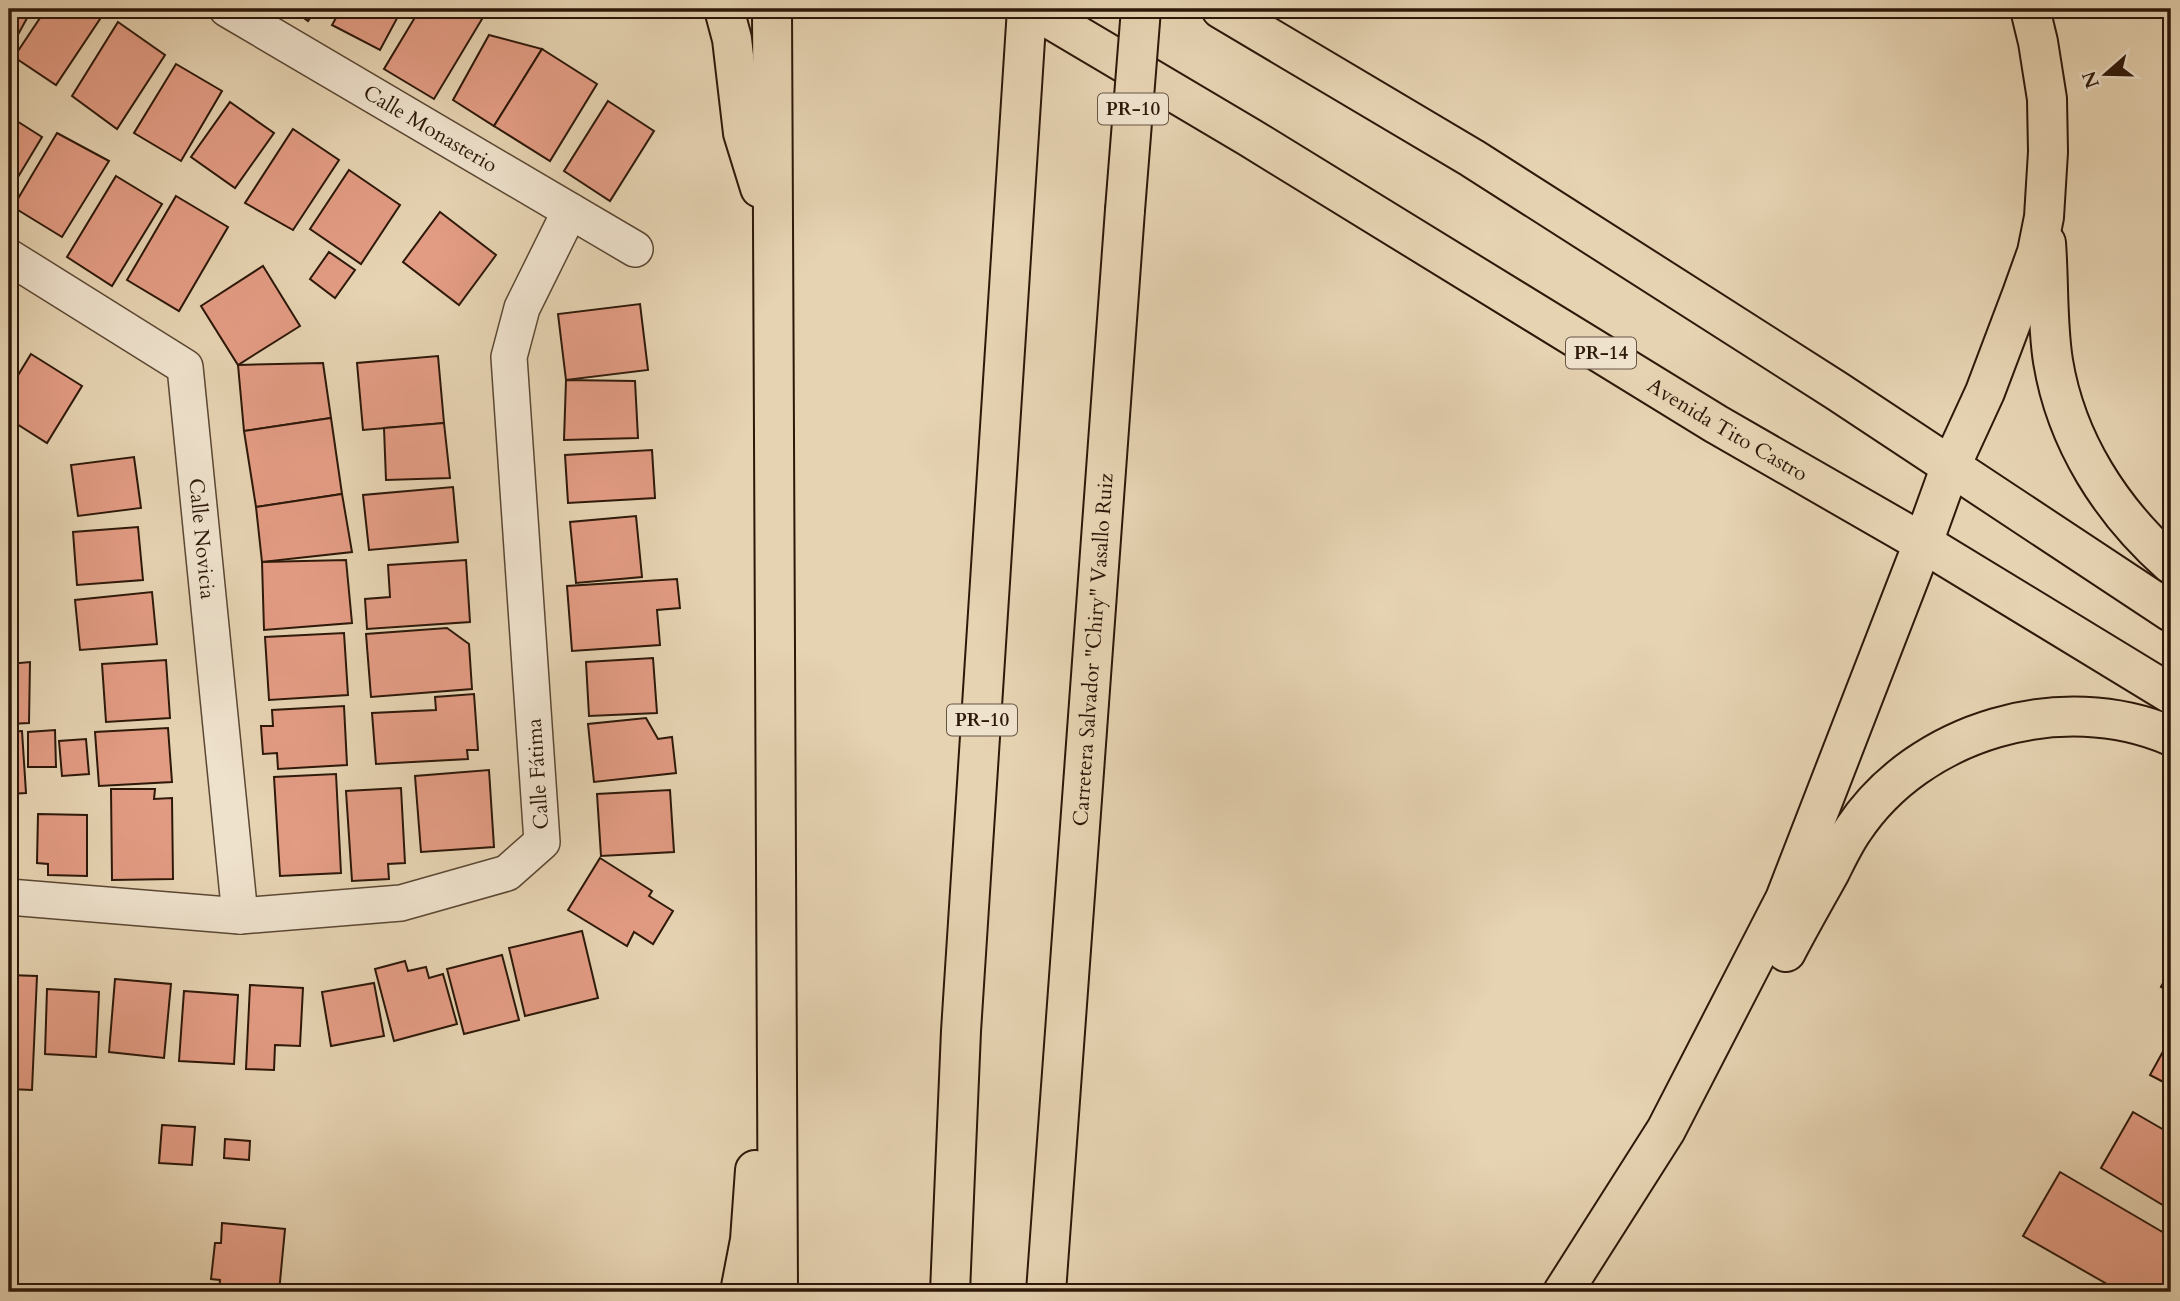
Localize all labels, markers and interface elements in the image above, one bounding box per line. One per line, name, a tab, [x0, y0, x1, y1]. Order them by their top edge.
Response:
north arrow	[2072, 38, 2142, 108]
text: N	[2076, 67, 2106, 92]
street label: Calle Monasterio	[358, 78, 503, 180]
road number: PR-10	[1098, 94, 1168, 124]
road number: PR-14	[1566, 338, 1636, 368]
street label: Avenida Tito Castro	[1642, 371, 1813, 488]
street label: Carretera Salvador "Chiry" Vasallo Ruiz	[1066, 472, 1120, 827]
street label: Calle Novicia	[182, 477, 223, 600]
road number: PR-10	[947, 705, 1017, 736]
street label: Calle Fátima	[520, 717, 556, 831]

